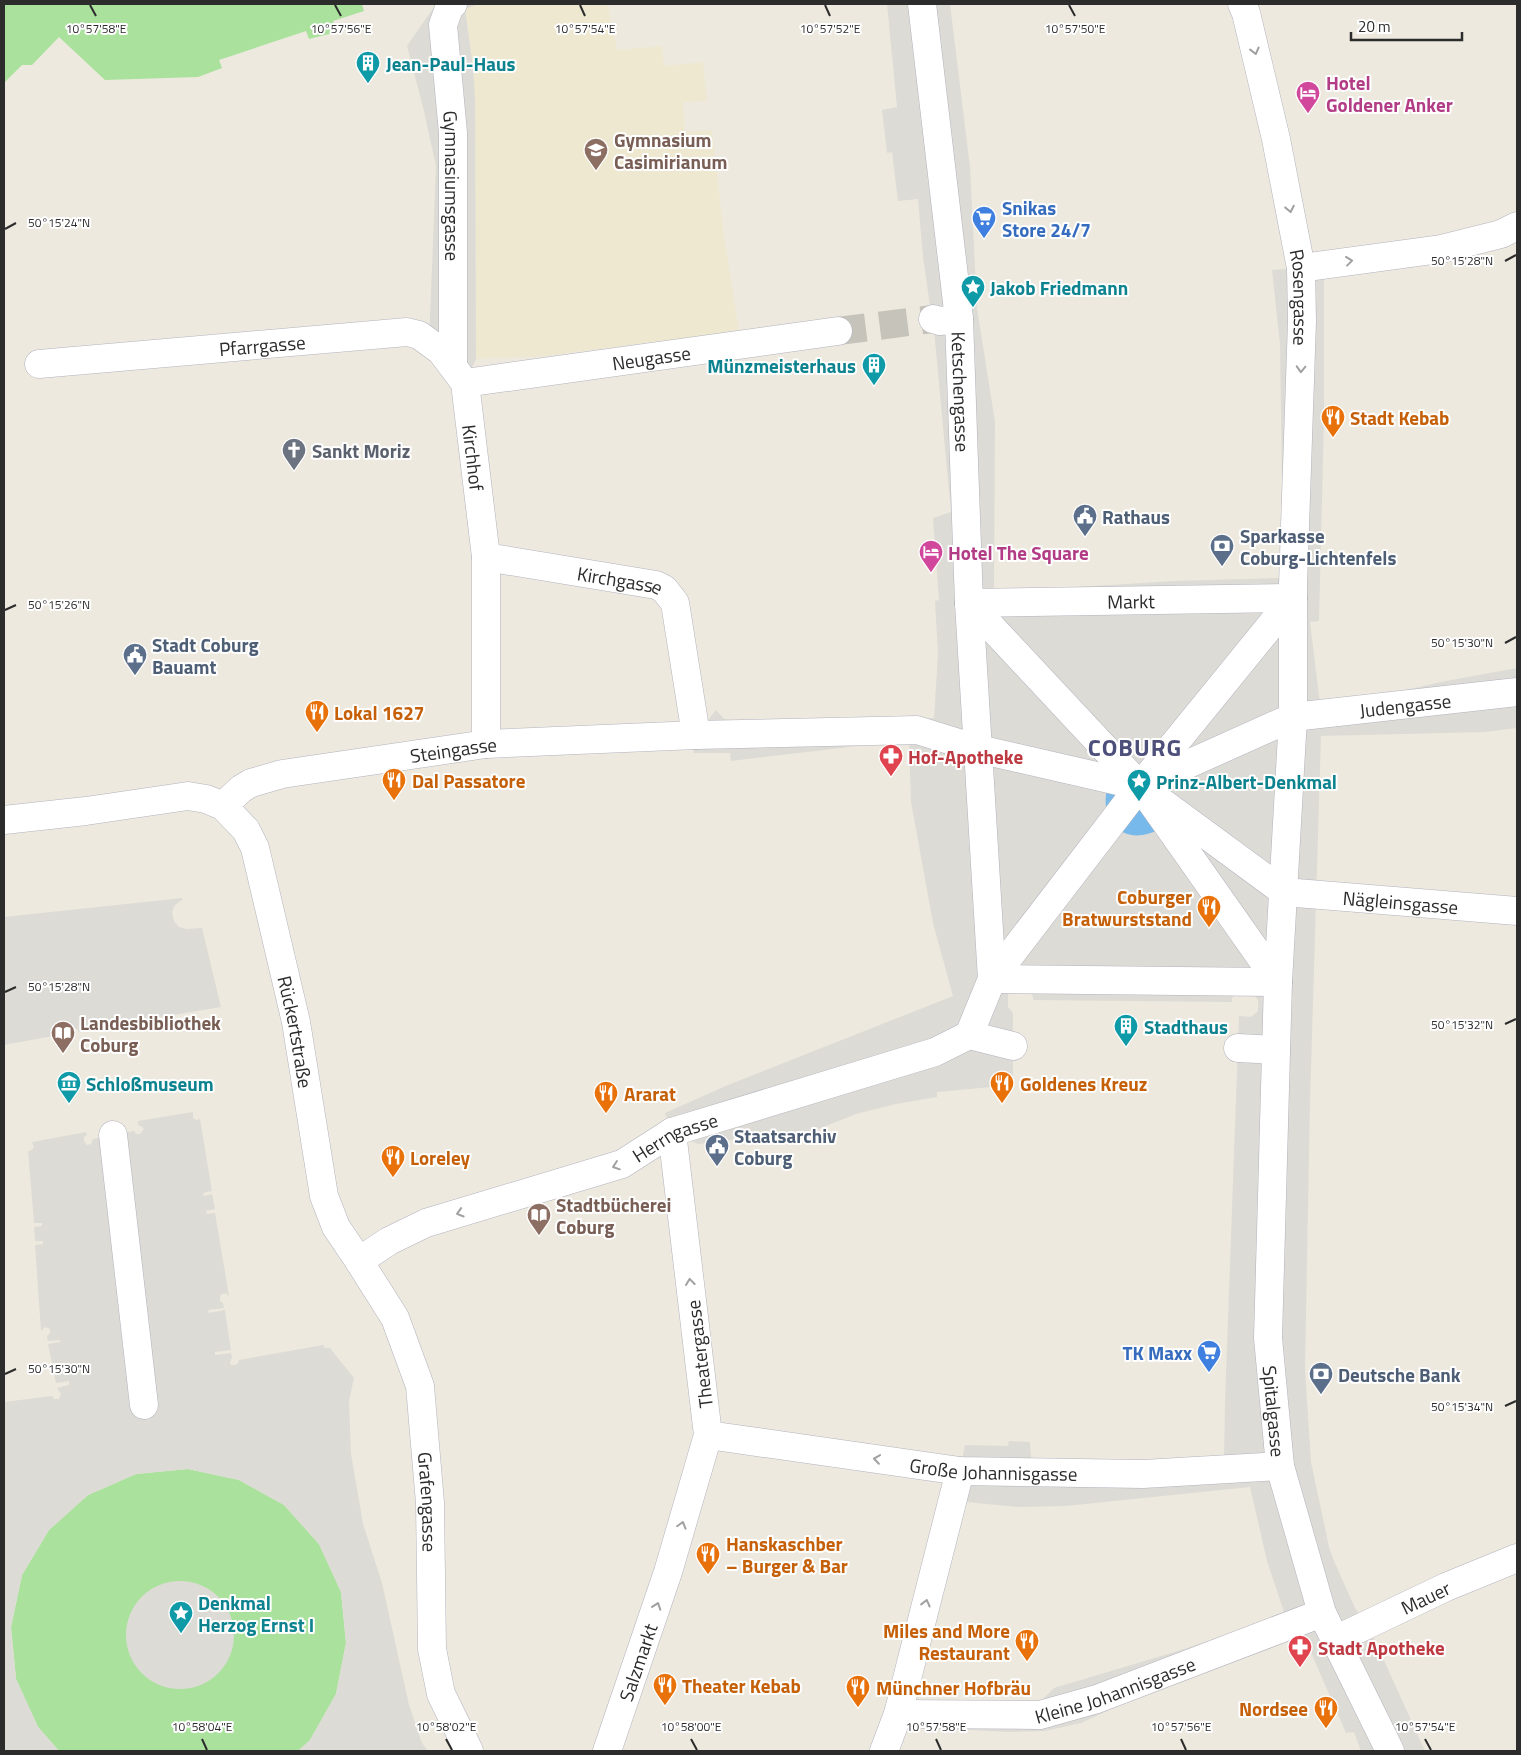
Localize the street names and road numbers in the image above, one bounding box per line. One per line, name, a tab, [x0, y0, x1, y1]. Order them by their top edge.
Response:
street label: Gymnasiumsgasse	[436, 109, 468, 261]
street label: Rosengasse	[1283, 246, 1317, 346]
street label: Pfarrgasse	[218, 326, 307, 363]
street label: Ketschengasse	[945, 331, 978, 453]
street label: Neugasse	[610, 337, 692, 377]
street label: Kirchhof	[456, 423, 492, 493]
street label: Kirchgasse	[575, 558, 669, 601]
street label: Markt	[1107, 586, 1155, 615]
street label: Judengasse	[1358, 685, 1453, 724]
street label: Steingasse	[408, 729, 497, 769]
street label: Nägleinsgasse	[1342, 882, 1460, 921]
street label: Rückertstraße	[271, 973, 321, 1090]
street label: Herrngasse	[626, 1104, 721, 1169]
street label: Theatergasse	[678, 1298, 720, 1410]
street label: Spitalgasse	[1256, 1364, 1294, 1458]
street label: Große Johannisgasse	[908, 1449, 1078, 1487]
street label: Grafengasse	[411, 1451, 445, 1552]
street label: Mauer	[1396, 1572, 1455, 1621]
street label: Salzmarkt	[611, 1619, 664, 1705]
street label: Kleine Johannisgasse	[1031, 1648, 1199, 1730]

